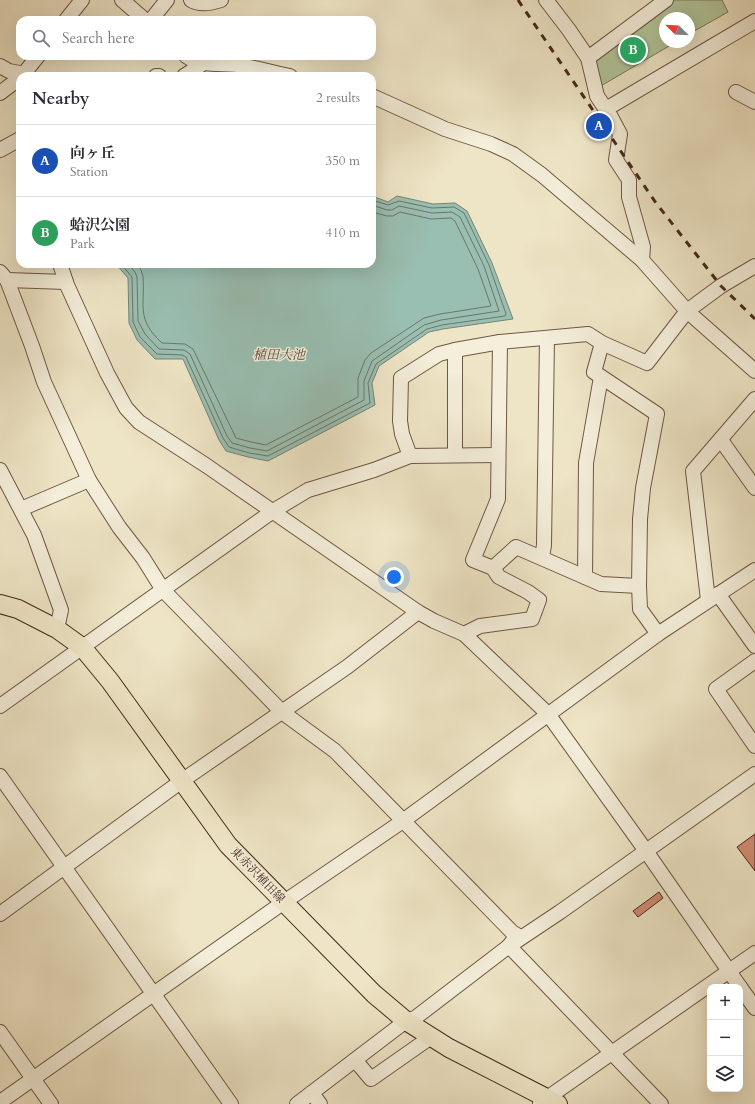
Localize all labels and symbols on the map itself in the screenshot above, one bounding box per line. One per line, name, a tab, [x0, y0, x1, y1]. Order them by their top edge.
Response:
north arrow	[659, 12, 695, 48]
pin: B	[620, 35, 646, 65]
pin: A	[586, 111, 612, 141]
water label: 植田大池	[253, 346, 307, 364]
your location	[384, 567, 404, 587]
street label: 東赤沢植田線	[227, 844, 289, 906]

